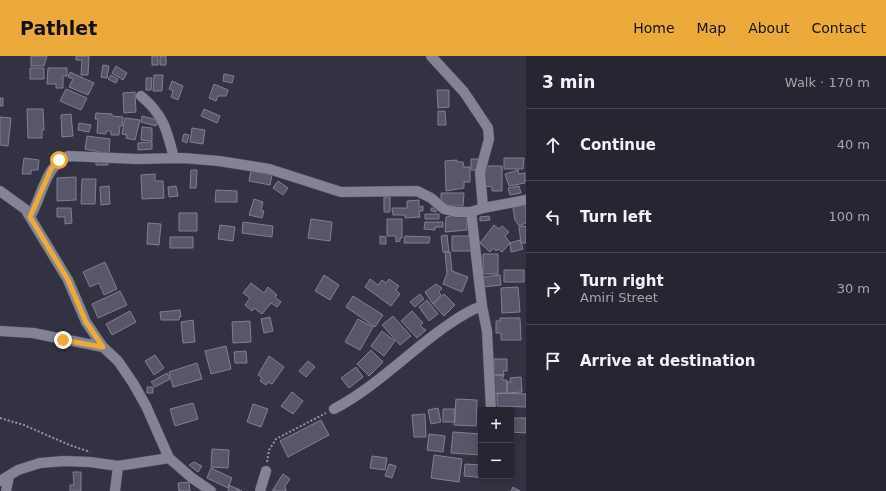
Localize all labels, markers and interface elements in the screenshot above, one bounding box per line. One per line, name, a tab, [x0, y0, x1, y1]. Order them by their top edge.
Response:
text: Pathlet	[20, 17, 97, 39]
text: Home	[633, 20, 675, 36]
text: Map	[697, 20, 726, 36]
text: About	[748, 20, 790, 36]
text: Contact	[812, 20, 866, 36]
text: 3 min	[542, 72, 595, 92]
text: Walk · 170 m	[785, 75, 870, 90]
icon: ahead	[542, 134, 564, 156]
text: Continue	[580, 136, 656, 154]
text: 40 m	[837, 137, 870, 152]
route start	[50, 151, 68, 169]
icon: left	[542, 206, 564, 228]
text: Turn left	[580, 208, 652, 226]
text: 100 m	[828, 209, 870, 224]
text: Turn right	[580, 272, 664, 290]
icon: right	[542, 278, 564, 300]
text: 30 m	[837, 281, 870, 296]
text: Amiri Street	[580, 290, 658, 305]
route end	[54, 331, 72, 349]
icon: arrive	[542, 350, 564, 372]
text: Arrive at destination	[580, 352, 755, 370]
map controls	[478, 407, 514, 479]
button: +	[478, 407, 514, 443]
button: −	[478, 443, 514, 479]

